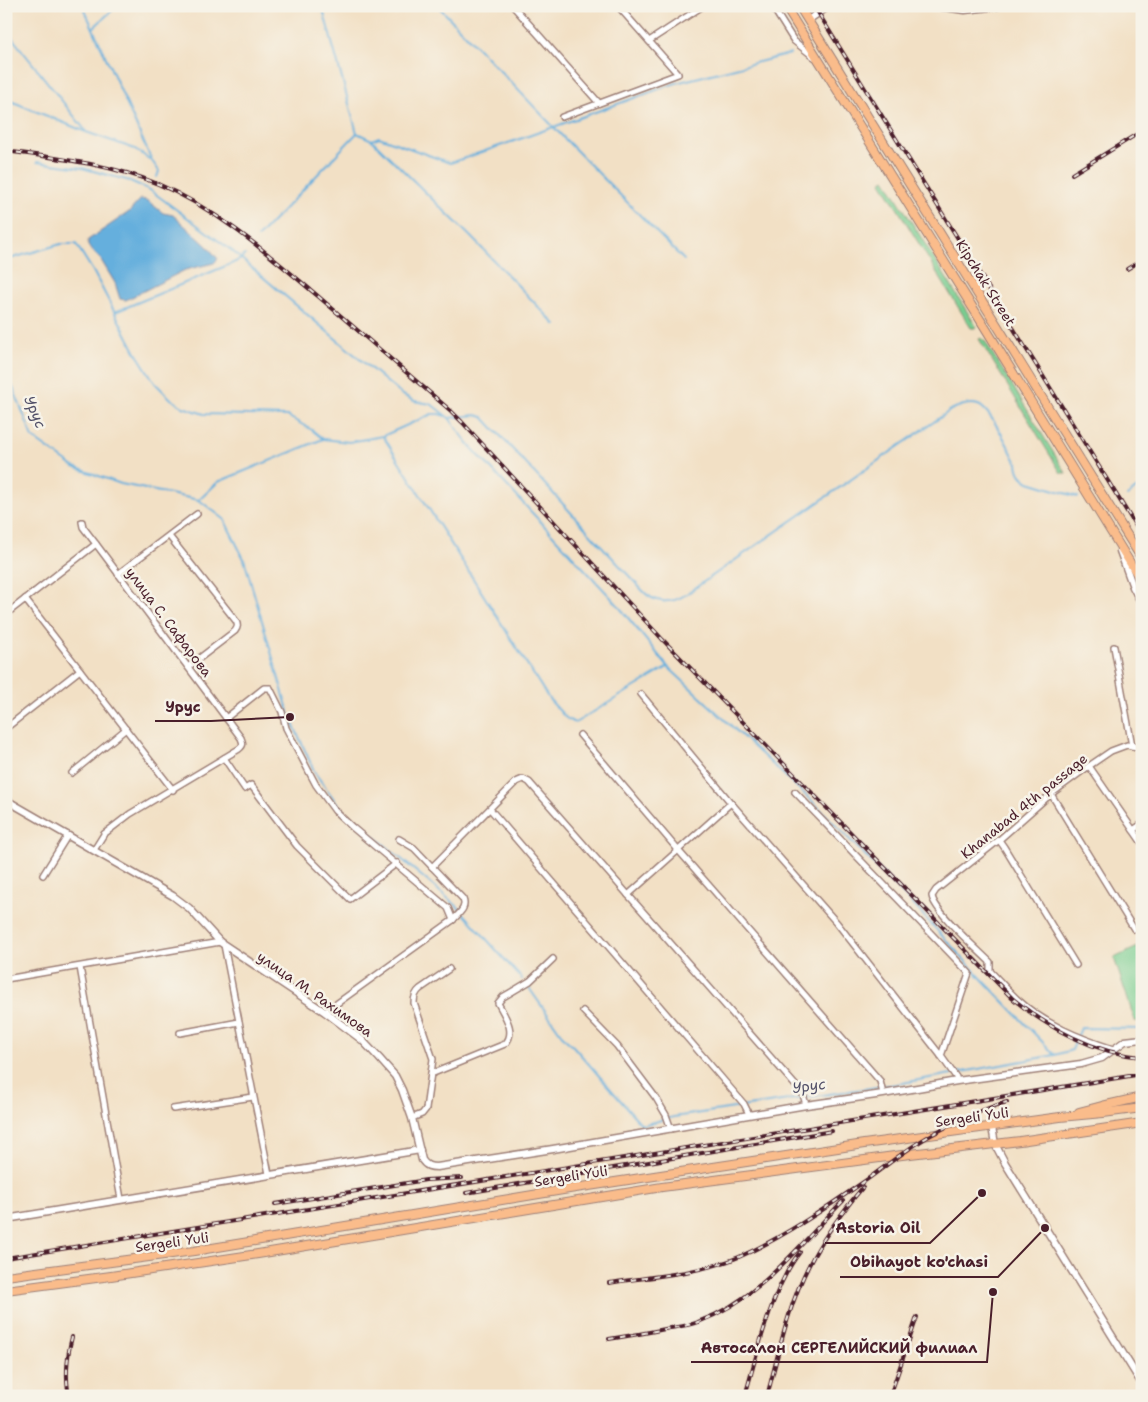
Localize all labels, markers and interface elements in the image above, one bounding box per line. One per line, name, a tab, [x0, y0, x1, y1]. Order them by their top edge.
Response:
street label: Kipchak Street	[952, 236, 1020, 330]
water label: Урус	[19, 393, 51, 432]
street label: улица С. Сафарова	[122, 564, 216, 681]
callout: Урус	[155, 691, 211, 721]
text: Урус	[165, 697, 201, 717]
street label: Khanabad 4th passage	[957, 749, 1091, 863]
street label: улица М. Рахимова	[254, 947, 377, 1041]
water label: Урус	[791, 1074, 827, 1098]
street label: Sergeli Yuli	[934, 1103, 1010, 1131]
street label: Sergeli Yuli	[533, 1161, 609, 1191]
callout: Astoria Oil	[825, 1213, 930, 1243]
text: Astoria Oil	[835, 1218, 921, 1238]
street label: Sergeli Yuli	[134, 1228, 210, 1256]
callout: Obihayot ko'chasi	[840, 1247, 998, 1277]
text: Obihayot ko'chasi	[850, 1252, 988, 1272]
callout: Автосалон СЕРГЕЛИЙСКИЙ филиал	[691, 1332, 987, 1362]
text: Автосалон СЕРГЕЛИЙСКИЙ филиал	[701, 1338, 977, 1358]

